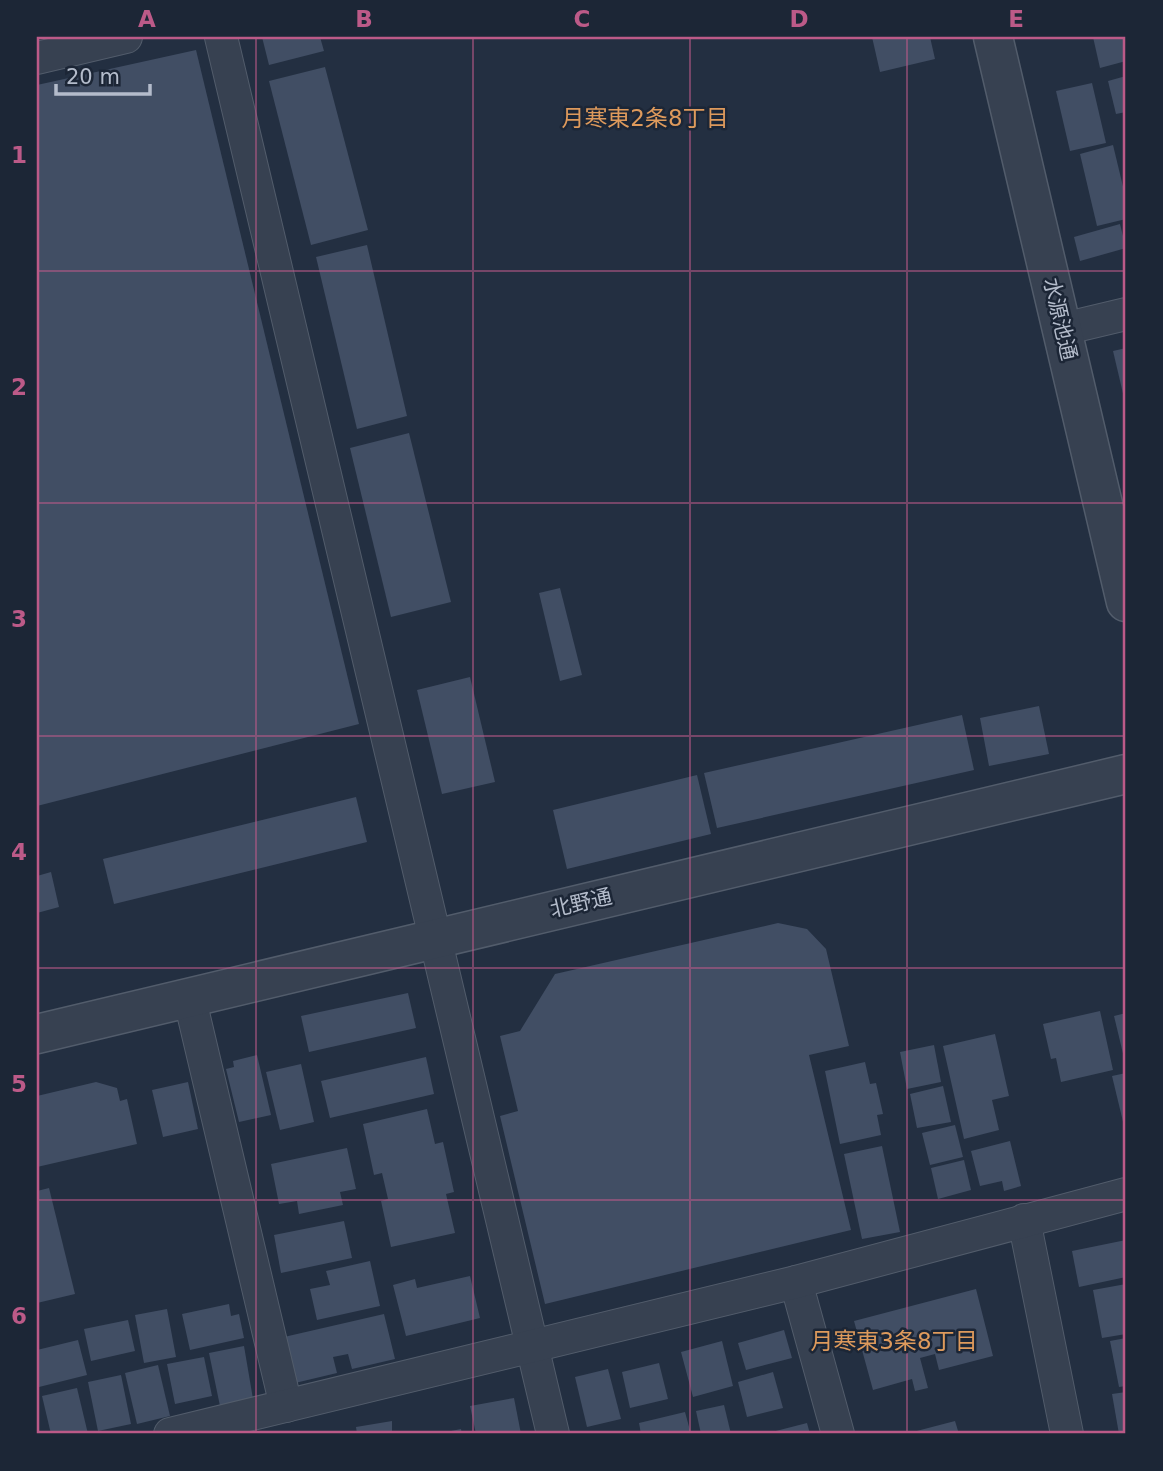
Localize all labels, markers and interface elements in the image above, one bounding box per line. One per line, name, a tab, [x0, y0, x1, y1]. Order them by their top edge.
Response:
text: A	[138, 6, 156, 32]
text: B	[355, 6, 373, 32]
text: C	[574, 6, 590, 32]
text: D	[789, 6, 809, 32]
text: E	[1008, 6, 1024, 32]
scale bar	[56, 52, 150, 96]
text: 20 m	[66, 65, 120, 89]
district label: 月寒東2条8丁目	[561, 105, 729, 131]
text: 1	[11, 142, 27, 168]
street label: 水源池通	[1039, 275, 1081, 363]
text: 2	[11, 374, 27, 400]
text: 3	[11, 606, 27, 632]
text: 4	[11, 839, 27, 865]
street label: 北野通	[548, 884, 614, 922]
text: 5	[11, 1071, 27, 1097]
text: 6	[11, 1303, 27, 1329]
district label: 月寒東3条8丁目	[810, 1328, 978, 1354]

